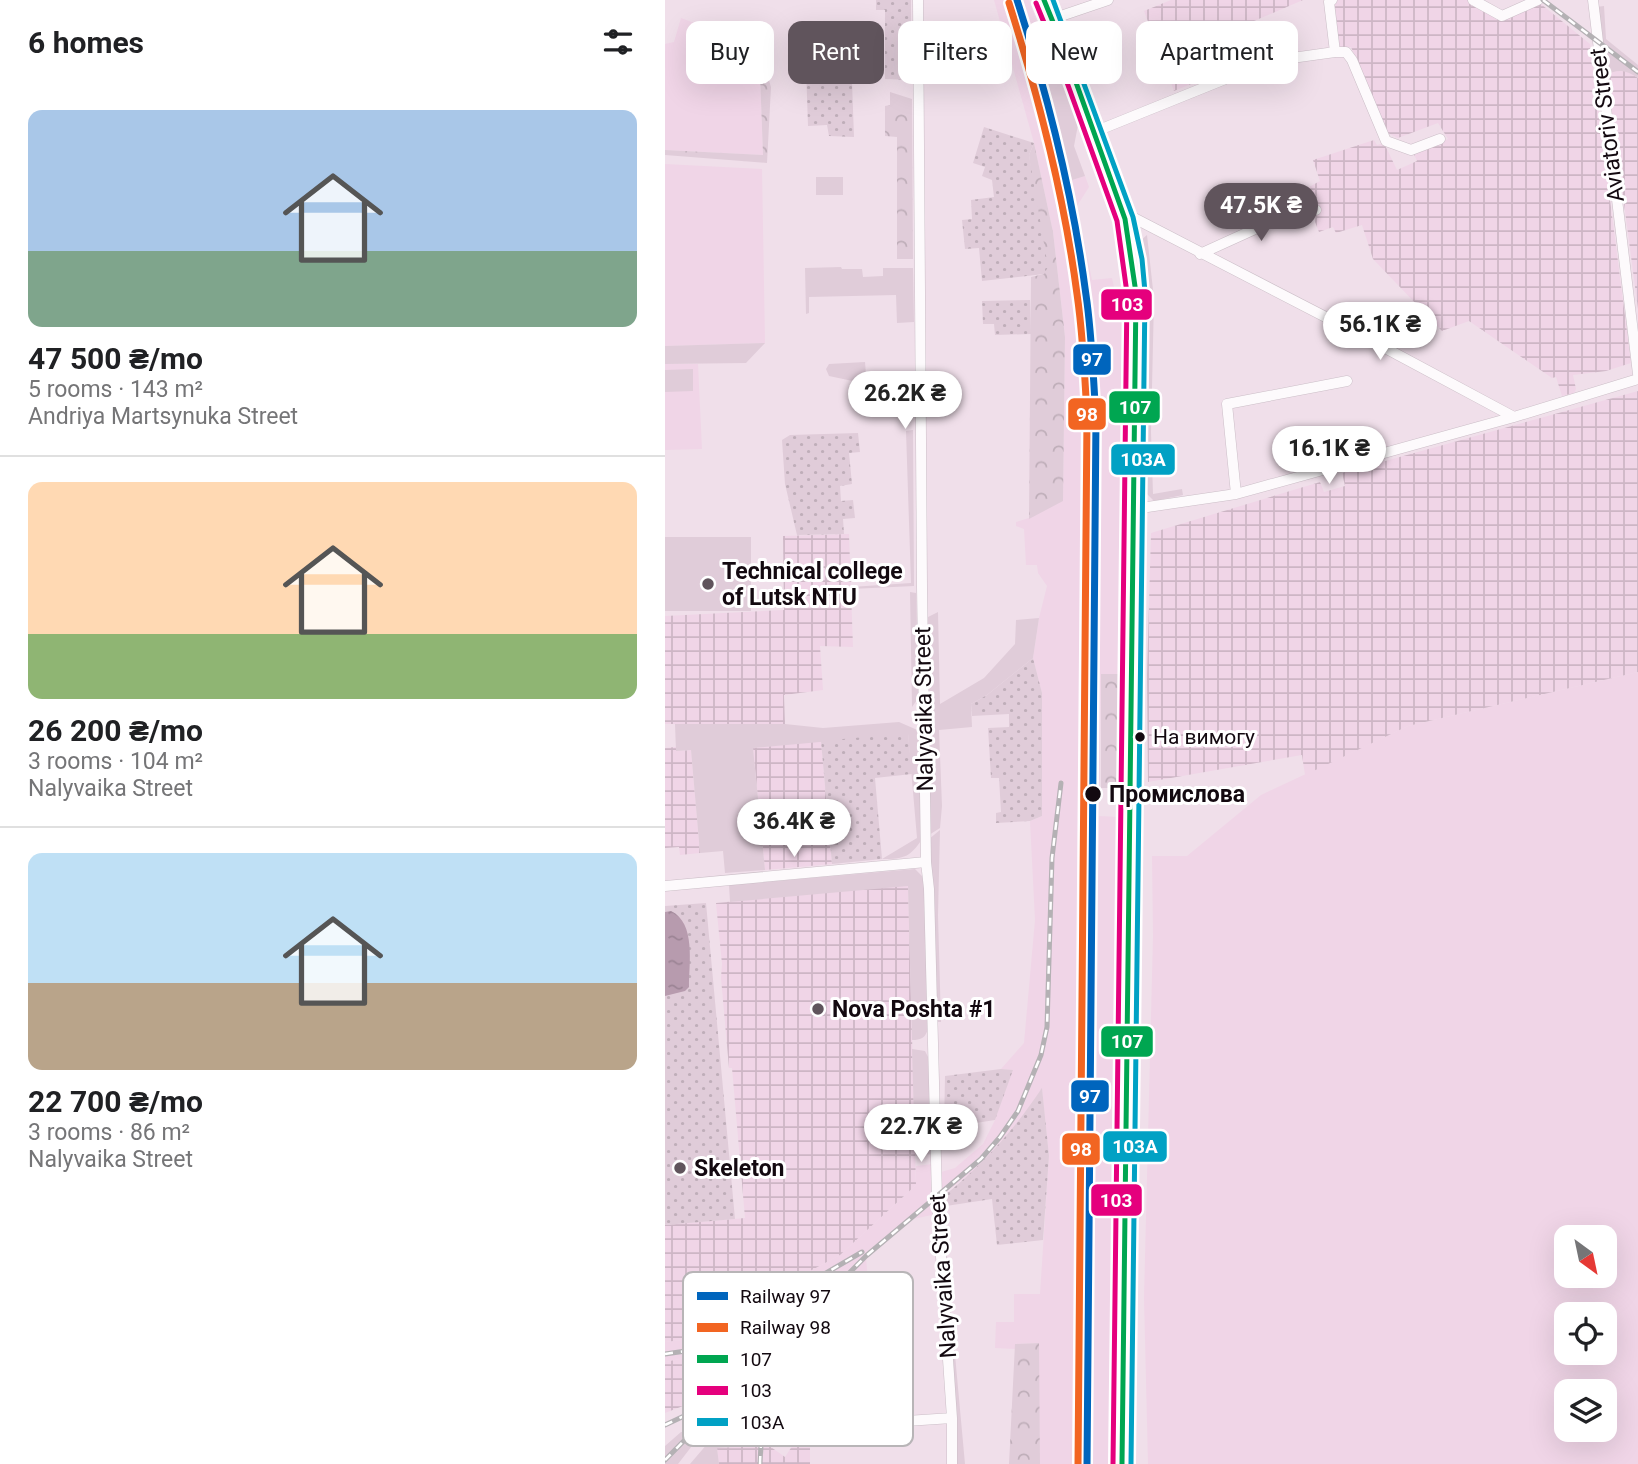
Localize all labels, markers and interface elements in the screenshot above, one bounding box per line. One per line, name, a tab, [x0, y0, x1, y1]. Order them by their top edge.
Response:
chip: Buy	[686, 21, 774, 84]
chip: Rent	[788, 21, 884, 84]
chip: Filters	[898, 21, 1012, 84]
chip: New	[1026, 21, 1122, 84]
chip: Apartment	[1136, 21, 1298, 84]
icon: filters	[599, 23, 637, 61]
text: 6 homes	[28, 25, 144, 60]
street label: Aviatoriv Street	[1584, 46, 1630, 204]
icon: home	[270, 155, 396, 281]
pin: 47.5K ₴	[1196, 184, 1326, 243]
text: 47.5K ₴	[1220, 192, 1302, 219]
line badge: 103	[1100, 288, 1153, 321]
text: 103	[1111, 293, 1143, 316]
pin: 56.1K ₴	[1315, 302, 1445, 362]
text: 56.1K ₴	[1339, 311, 1421, 338]
text: 47 500 ₴/mo	[28, 341, 203, 376]
line badge: 97	[1072, 343, 1112, 376]
text: 97	[1081, 348, 1103, 371]
pin: 26.2K ₴	[840, 372, 970, 431]
text: 5 rooms · 143 m²	[28, 376, 203, 403]
text: 26.2K ₴	[864, 380, 946, 407]
line badge: 107	[1108, 390, 1161, 424]
text: 107	[1119, 396, 1151, 419]
line badge: 98	[1067, 397, 1107, 431]
text: Andriya Martsynuka Street	[28, 403, 298, 430]
text: 98	[1076, 403, 1098, 426]
pin: 16.1K ₴	[1264, 426, 1394, 486]
text: 16.1K ₴	[1288, 435, 1370, 462]
line badge: 103А	[1110, 443, 1176, 476]
text: 103А	[1120, 448, 1166, 471]
icon: home	[270, 527, 396, 653]
place label: Technical college of Lutsk NTU	[722, 558, 903, 611]
marker: Technical college of Lutsk NTU	[700, 576, 716, 592]
street label: Nalyvaika Street	[909, 626, 939, 792]
text: 26 200 ₴/mo	[28, 713, 203, 748]
place label: На вимогу	[1153, 725, 1255, 749]
marker: На вимогу	[1133, 730, 1147, 744]
text: 3 rooms · 104 m²	[28, 748, 203, 775]
text: Nalyvaika Street	[28, 775, 193, 802]
place label: Промислова	[1109, 781, 1245, 808]
marker: Промислова	[1083, 784, 1103, 804]
pin: 36.4K ₴	[729, 800, 859, 859]
text: 36.4K ₴	[753, 808, 835, 835]
icon: home	[270, 898, 396, 1024]
place label: Nova Poshta #1	[832, 996, 996, 1023]
marker: Nova Poshta #1	[810, 1001, 826, 1017]
line badge: 107	[1100, 1025, 1154, 1058]
text: 107	[1111, 1030, 1143, 1053]
line badge: 97	[1070, 1079, 1110, 1113]
text: 22 700 ₴/mo	[28, 1084, 203, 1119]
text: 97	[1079, 1085, 1101, 1108]
pin: 22.7K ₴	[856, 1104, 986, 1164]
text: 22.7K ₴	[880, 1113, 962, 1140]
text: 3 rooms · 86 m²	[28, 1119, 190, 1146]
line badge: 103А	[1102, 1130, 1168, 1163]
line badge: 98	[1061, 1132, 1101, 1166]
text: 103А	[1112, 1135, 1158, 1158]
text: 98	[1070, 1138, 1092, 1161]
text: Nalyvaika Street	[28, 1146, 193, 1173]
place label: Skeleton	[694, 1155, 785, 1182]
marker: Skeleton	[672, 1160, 688, 1176]
line badge: 103	[1090, 1183, 1143, 1217]
text: 103	[1100, 1189, 1132, 1212]
street label: Nalyvaika Street	[924, 1193, 962, 1359]
north arrow	[1554, 1225, 1617, 1288]
map controls	[1554, 1225, 1617, 1442]
legend	[683, 1272, 913, 1446]
text: Railway 97	[740, 1285, 831, 1308]
button: locate	[1554, 1302, 1617, 1365]
text: Railway 98	[740, 1316, 831, 1339]
text: 107	[740, 1348, 772, 1371]
text: 103	[740, 1379, 772, 1402]
button: layers	[1554, 1379, 1617, 1442]
text: 103А	[740, 1411, 785, 1434]

